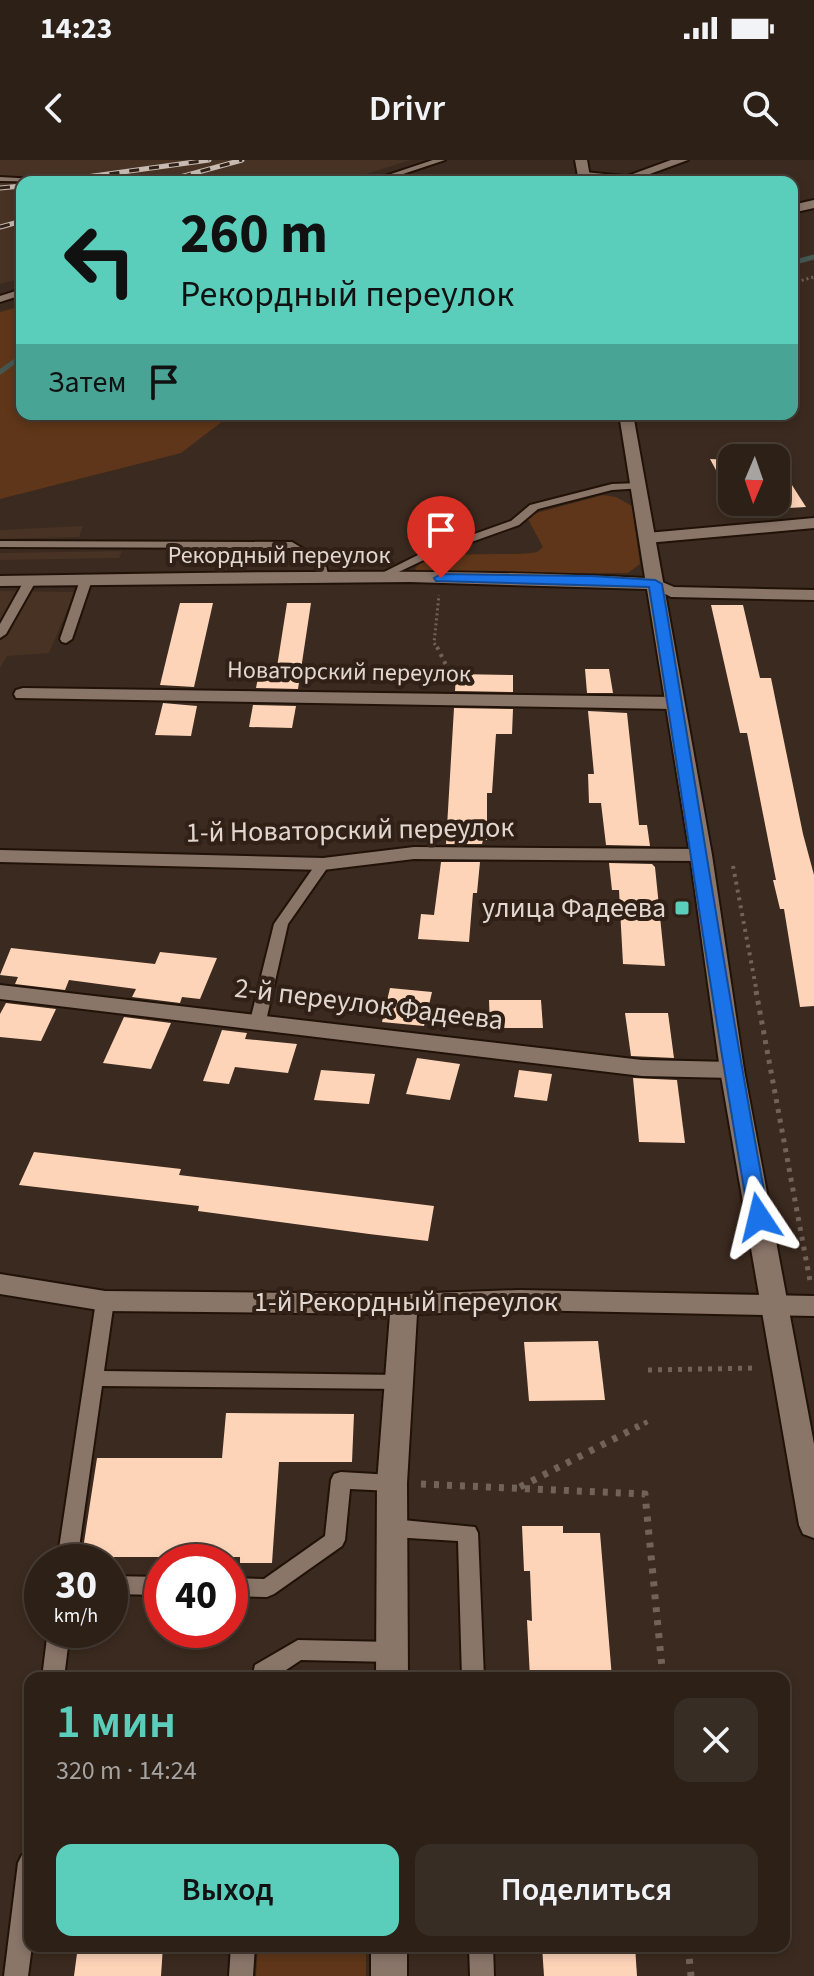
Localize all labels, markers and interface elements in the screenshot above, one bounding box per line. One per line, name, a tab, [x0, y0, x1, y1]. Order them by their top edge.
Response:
text: 14:23	[40, 7, 112, 50]
text: Drivr	[369, 83, 445, 134]
icon: back	[32, 86, 76, 130]
icon: search	[738, 86, 782, 130]
text: 260 m	[180, 195, 328, 274]
icon: left	[48, 208, 152, 312]
text: Рекордный переулок	[180, 269, 514, 320]
icon: arrive	[142, 360, 186, 404]
text: Затем	[48, 361, 126, 404]
north arrow	[718, 444, 790, 516]
map controls	[718, 444, 790, 516]
pin	[407, 496, 475, 578]
icon: arrive	[419, 508, 463, 552]
street label: Рекордный переулок	[168, 538, 390, 573]
street label: Новаторский переулок	[227, 652, 471, 692]
street label: 1-й Новаторский переулок	[186, 807, 515, 853]
place label: улица Фадеева	[482, 888, 666, 928]
marker: улица Фадеева	[673, 899, 691, 917]
street label: 2-й переулок Фадеева	[232, 968, 506, 1040]
position arrow	[717, 1175, 801, 1259]
street label: 1-й Рекордный переулок	[254, 1282, 558, 1322]
speed limit sign: 40	[144, 1544, 248, 1648]
text: 30	[55, 1557, 97, 1614]
text: km/h	[54, 1602, 98, 1630]
text: 1 мин	[56, 1688, 176, 1756]
button: close	[674, 1698, 758, 1782]
text: 320 m · 14:24	[56, 1752, 197, 1789]
button: Выход	[56, 1844, 399, 1936]
button: Поделиться	[415, 1844, 758, 1936]

